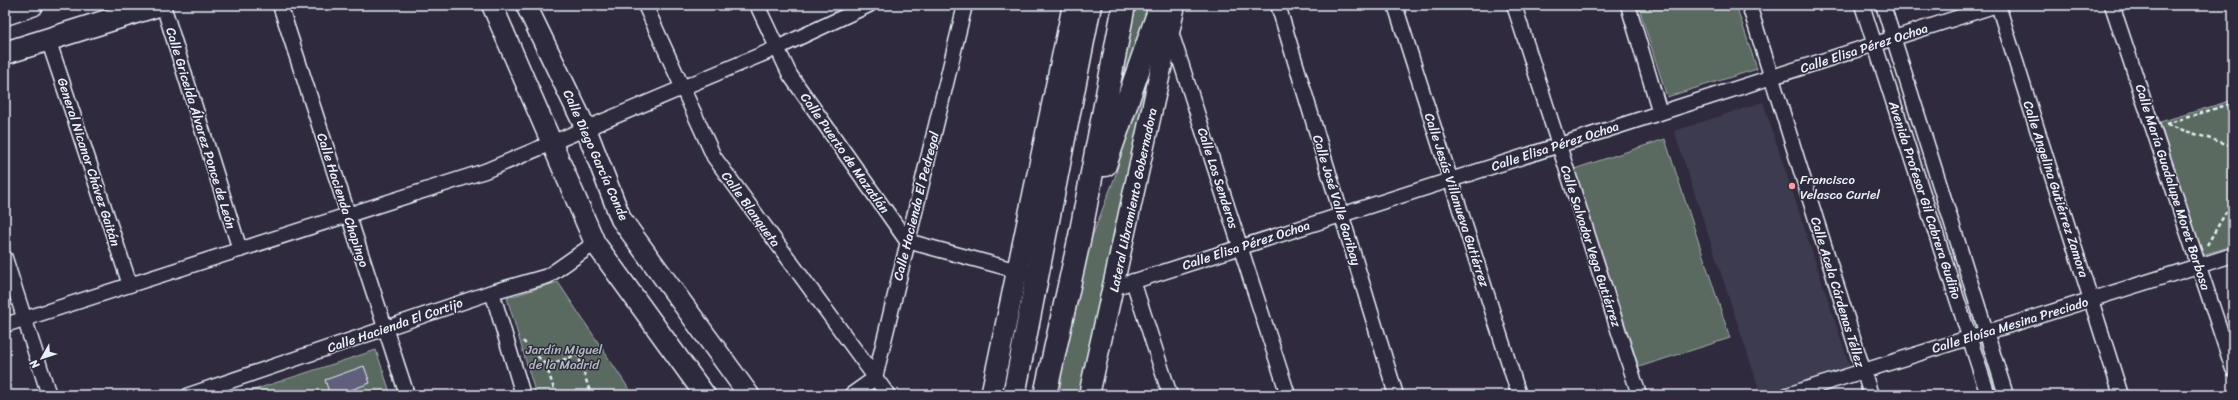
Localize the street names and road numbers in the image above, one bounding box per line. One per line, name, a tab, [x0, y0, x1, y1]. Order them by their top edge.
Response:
street label: Calle Elisa Pérez Ochoa	[1797, 16, 1931, 80]
street label: Calle Gricelda Álvarez Ponce de León	[159, 24, 243, 232]
street label: General Nicanor Chávez Gaitán	[51, 75, 127, 249]
street label: Calle María Guadalupe Moret Barbosa	[2129, 81, 2217, 293]
street label: Calle Diego García Conde	[557, 86, 635, 224]
street label: Calle Puerto de Mazatlán	[794, 88, 896, 218]
street label: Avenida Profesor Gil Cabrera Gudiño	[1882, 97, 1968, 303]
street label: Calle Angelina Gutiérrez Zamora	[2017, 98, 2096, 281]
street label: Lateral Libramiento Gobernadora	[1102, 105, 1164, 294]
street label: Calle Jesús Villanueva Gutiérrez	[1418, 110, 1496, 291]
street label: Calle Elisa Pérez Ochoa	[1488, 114, 1622, 178]
street label: Calle Los Senderos	[1191, 124, 1246, 233]
street label: Calle Hacienda El Pedregal	[886, 129, 946, 283]
street label: Calle Hacienda Chapingo	[310, 130, 376, 271]
street label: Calle José Valle Garibay	[1306, 132, 1368, 268]
street label: Calle Salvador Vega Gutiérrez	[1554, 162, 1628, 331]
street label: Calle Blanqueta	[715, 166, 787, 252]
street label: Calle Elisa Pérez Ochoa	[1179, 213, 1313, 277]
street label: Calle Acela Cárdenas Téllez	[1804, 214, 1872, 371]
street label: Calle Eloísa Mesina Preciado	[1929, 290, 2092, 360]
street label: Calle Hacienda El Cortijo	[324, 291, 467, 359]

